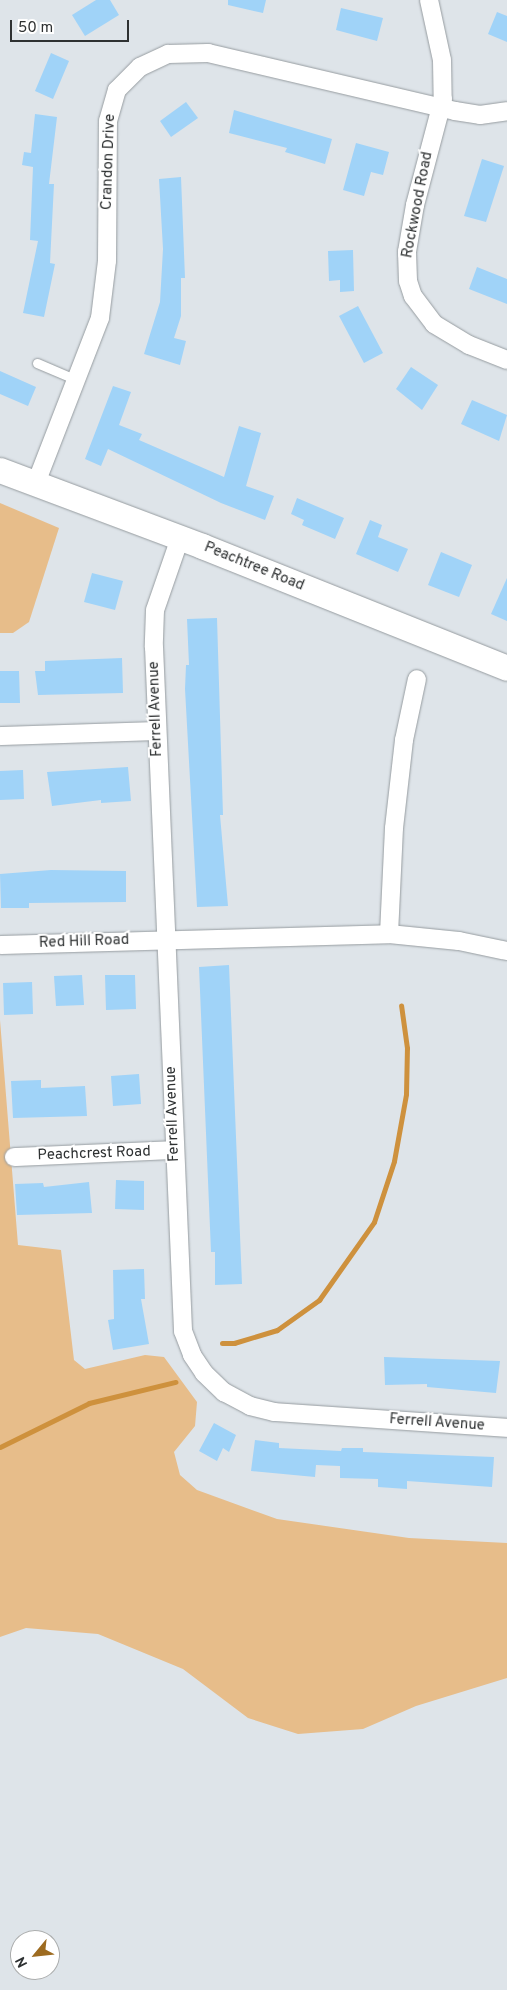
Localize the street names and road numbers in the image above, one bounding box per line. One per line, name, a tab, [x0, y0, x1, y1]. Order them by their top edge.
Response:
street label: Crandon Drive	[98, 114, 120, 210]
street label: Rockwood Road	[399, 150, 437, 260]
street label: Peachtree Road	[201, 539, 307, 595]
street label: Ferrell Avenue	[145, 661, 167, 757]
street label: Red Hill Road	[39, 931, 129, 953]
street label: Ferrell Avenue	[162, 1066, 184, 1162]
street label: Peachcrest Road	[37, 1143, 151, 1165]
street label: Ferrell Avenue	[388, 1411, 486, 1435]

